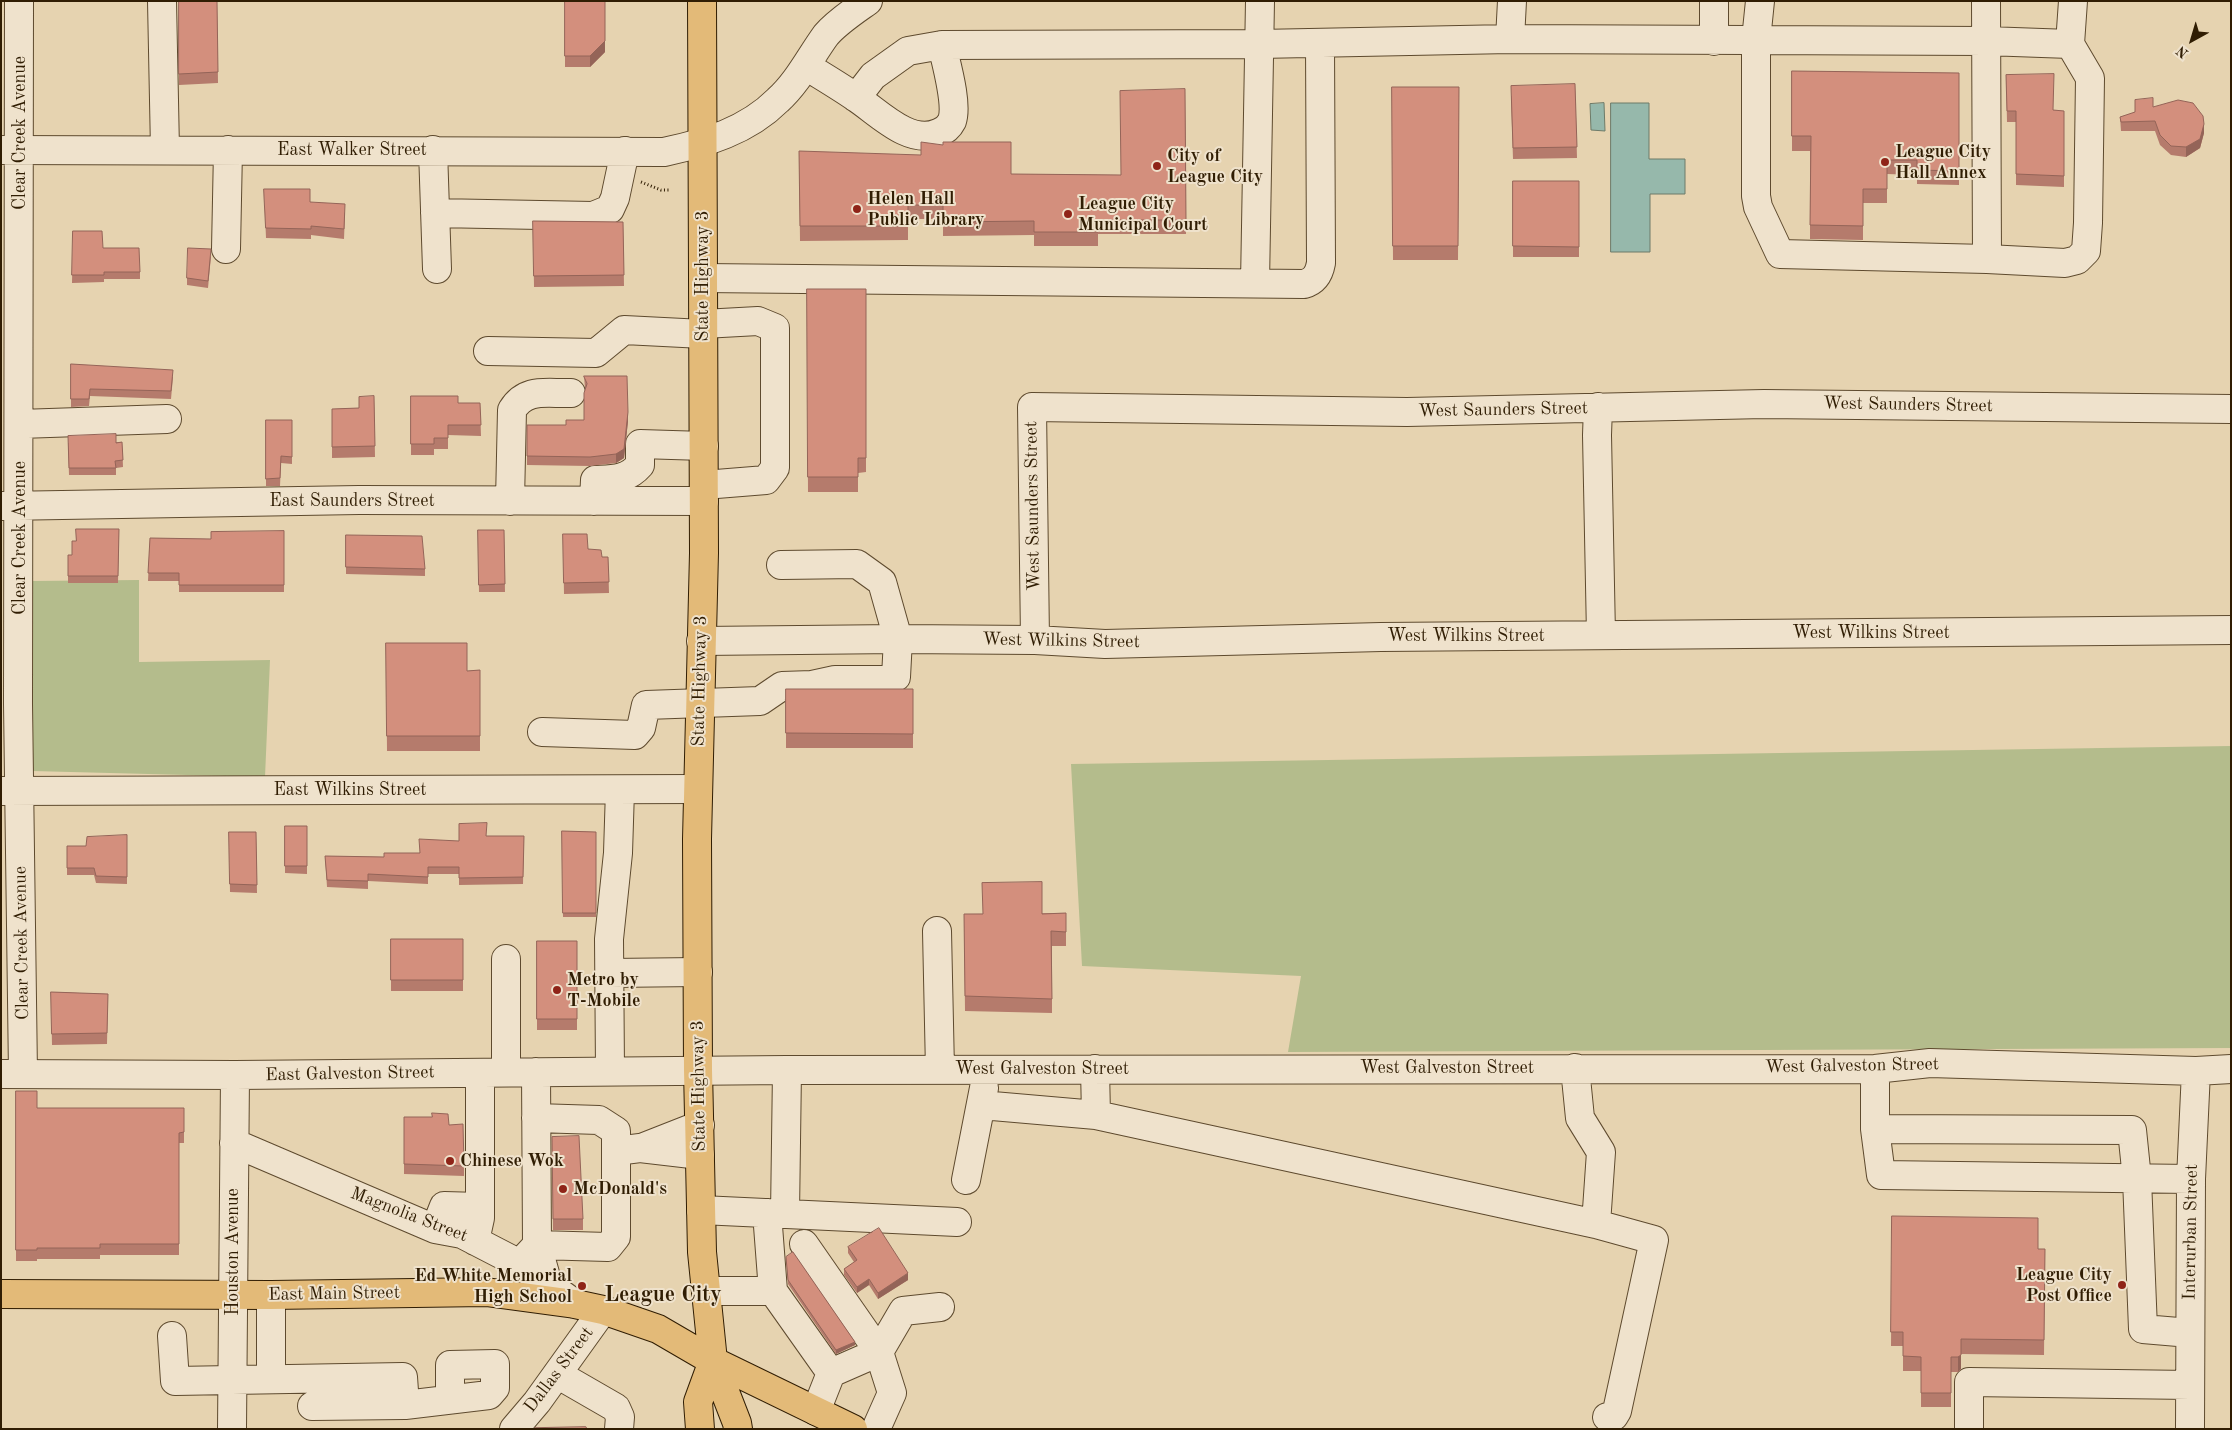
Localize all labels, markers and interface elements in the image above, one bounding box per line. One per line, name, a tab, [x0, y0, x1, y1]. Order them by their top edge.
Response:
north arrow	[2167, 15, 2217, 65]
text: N	[2174, 43, 2191, 60]
street label: Clear Creek Avenue	[9, 56, 31, 210]
street label: East Walker Street	[277, 139, 427, 161]
place label: League City Hall Annex	[1895, 141, 1991, 183]
place label: City of League City	[1167, 145, 1263, 188]
marker: League City Hall Annex	[1879, 156, 1891, 168]
marker: City of League City	[1151, 160, 1163, 172]
place label: Helen Hall Public Library	[867, 188, 984, 230]
place label: League City Municipal Court	[1078, 193, 1208, 235]
marker: Helen Hall Public Library	[851, 203, 863, 215]
marker: League City Municipal Court	[1062, 208, 1074, 220]
street label: State Highway 3	[692, 210, 714, 342]
street label: West Saunders Street	[1823, 393, 1993, 417]
street label: West Saunders Street	[1418, 398, 1588, 422]
street label: West Saunders Street	[1021, 421, 1045, 591]
street label: Clear Creek Avenue	[9, 461, 31, 615]
street label: East Saunders Street	[269, 490, 435, 512]
street label: State Highway 3	[688, 615, 712, 747]
street label: West Wilkins Street	[1792, 622, 1950, 644]
street label: West Wilkins Street	[1387, 625, 1545, 647]
street label: West Wilkins Street	[982, 629, 1140, 653]
street label: East Wilkins Street	[273, 779, 427, 801]
street label: Clear Creek Avenue	[10, 866, 34, 1020]
place label: Metro by T-Mobile	[567, 969, 641, 1012]
marker: Metro by T-Mobile	[551, 984, 563, 996]
street label: State Highway 3	[687, 1020, 711, 1152]
street label: West Galveston Street	[1765, 1054, 1939, 1078]
street label: West Galveston Street	[1360, 1057, 1534, 1079]
street label: West Galveston Street	[955, 1058, 1129, 1080]
street label: East Galveston Street	[265, 1062, 435, 1086]
place label: Chinese Wok	[460, 1150, 564, 1172]
marker: Chinese Wok	[444, 1155, 456, 1167]
street label: Interurban Street	[2179, 1164, 2203, 1300]
place label: McDonald's	[573, 1178, 667, 1200]
street label: Magnolia Street	[347, 1183, 471, 1247]
marker: McDonald's	[557, 1183, 569, 1195]
street label: Houston Avenue	[222, 1188, 244, 1316]
place label: League City Post Office	[2016, 1264, 2112, 1306]
place label: Ed White Memorial High School	[414, 1265, 572, 1308]
marker: League City Post Office	[2116, 1279, 2128, 1291]
marker: Ed White Memorial High School	[576, 1280, 588, 1292]
street label: East Main Street	[268, 1282, 400, 1306]
district label: League City	[604, 1282, 722, 1308]
street label: Dallas Street	[520, 1323, 598, 1417]

